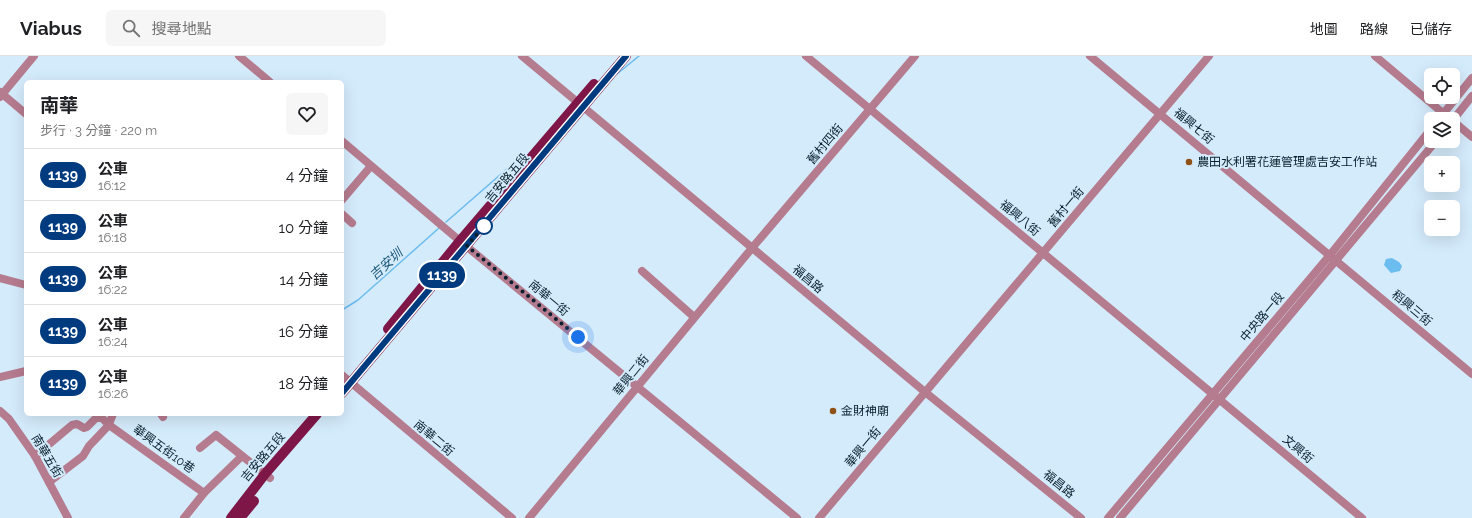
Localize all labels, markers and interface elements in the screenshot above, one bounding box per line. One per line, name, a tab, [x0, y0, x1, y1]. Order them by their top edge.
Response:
search box	[106, 10, 386, 46]
text: Viabus	[20, 17, 82, 39]
icon: search	[120, 17, 142, 39]
text: 搜尋地點	[152, 20, 212, 38]
text: 地圖	[1310, 21, 1338, 37]
text: 路線	[1360, 21, 1388, 37]
text: 已儲存	[1410, 21, 1452, 37]
map controls	[1424, 68, 1460, 236]
button: locate	[1424, 68, 1460, 104]
button: heart	[286, 93, 328, 135]
text: 南華	[40, 94, 78, 116]
street label: 福興七街	[1171, 105, 1217, 147]
button: layers	[1424, 112, 1460, 148]
street label: 舊村四街	[804, 121, 846, 167]
text: 步行 · 3 分鐘 · 220 m	[40, 123, 157, 138]
street label: 吉安路五段	[482, 151, 532, 205]
place label: 農田水利署花蓮管理處吉安工作站	[1197, 155, 1377, 169]
button: +	[1424, 156, 1460, 192]
marker: 農田水利署花蓮管理處吉安工作站	[1184, 157, 1194, 167]
text: 公車	[98, 160, 128, 178]
text: 1139	[48, 167, 78, 183]
text: 4 分鐘	[286, 167, 328, 185]
text: 16:12	[98, 178, 126, 193]
street label: 舊村一街	[1045, 184, 1087, 230]
street label: 福興八街	[997, 197, 1043, 239]
button: −	[1424, 200, 1460, 236]
text: 公車	[98, 212, 128, 230]
unlabelled marker	[475, 217, 493, 235]
text: 1139	[48, 219, 78, 235]
text: 10 分鐘	[279, 219, 328, 237]
text: 16:18	[98, 230, 127, 245]
water label: 吉安圳	[366, 244, 407, 283]
line badge: 1139	[414, 262, 470, 288]
street label: 福昌路	[790, 262, 826, 296]
text: 公車	[98, 264, 128, 282]
text: 1139	[427, 267, 457, 283]
text: 1139	[48, 271, 78, 287]
text: 14 分鐘	[280, 271, 328, 289]
street label: 南華一街	[526, 277, 572, 319]
text: 16:22	[98, 282, 127, 297]
street label: 稻興三街	[1389, 287, 1435, 329]
street label: 中央路一段	[1237, 290, 1287, 344]
text: 公車	[98, 316, 128, 334]
text: 1139	[48, 323, 78, 339]
text: 16 分鐘	[279, 323, 328, 341]
your location	[568, 327, 588, 347]
text: 16:24	[98, 334, 128, 349]
street label: 華興二街	[610, 352, 652, 398]
text: 公車	[98, 368, 128, 386]
text: 1139	[48, 375, 78, 391]
text: 18 分鐘	[279, 375, 328, 393]
text: 16:26	[98, 386, 128, 401]
place label: 金財神廟	[841, 404, 889, 418]
marker: 金財神廟	[828, 406, 838, 416]
street label: 南華二街	[411, 417, 457, 459]
street label: 華興五街10巷	[131, 422, 197, 476]
street label: 華興一街	[842, 424, 884, 470]
street label: 吉安路五段	[238, 430, 288, 484]
street label: 南華五街	[29, 432, 65, 480]
street label: 文興街	[1280, 432, 1316, 466]
street label: 福昌路	[1041, 467, 1077, 501]

